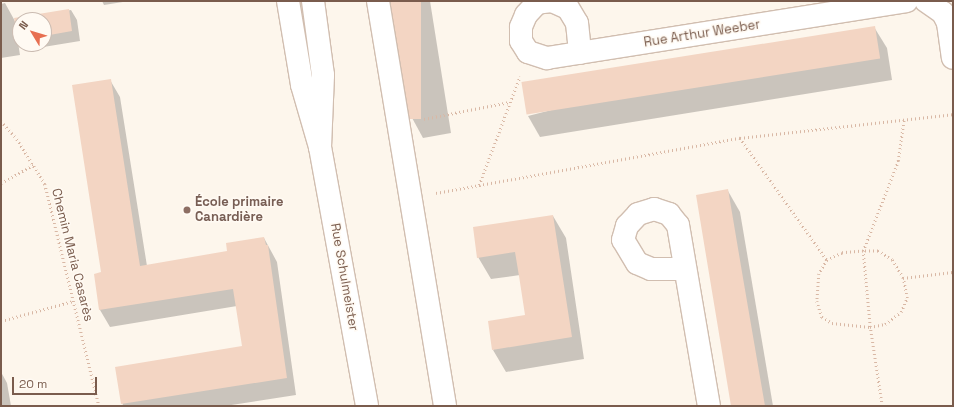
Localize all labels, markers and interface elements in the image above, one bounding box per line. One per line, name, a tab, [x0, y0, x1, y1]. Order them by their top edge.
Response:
north arrow	[12, 12, 52, 52]
street label: Rue Arthur Weeber	[643, 17, 761, 51]
text: N	[16, 18, 31, 32]
street label: Chemin Maria Casarès	[48, 187, 96, 323]
place label: École primaire Canardière	[195, 195, 283, 226]
marker: École primaire Canardière	[182, 205, 192, 215]
street label: Rue Schulmeister	[327, 222, 361, 332]
scale bar	[14, 369, 99, 395]
text: 20 m	[19, 376, 47, 392]

